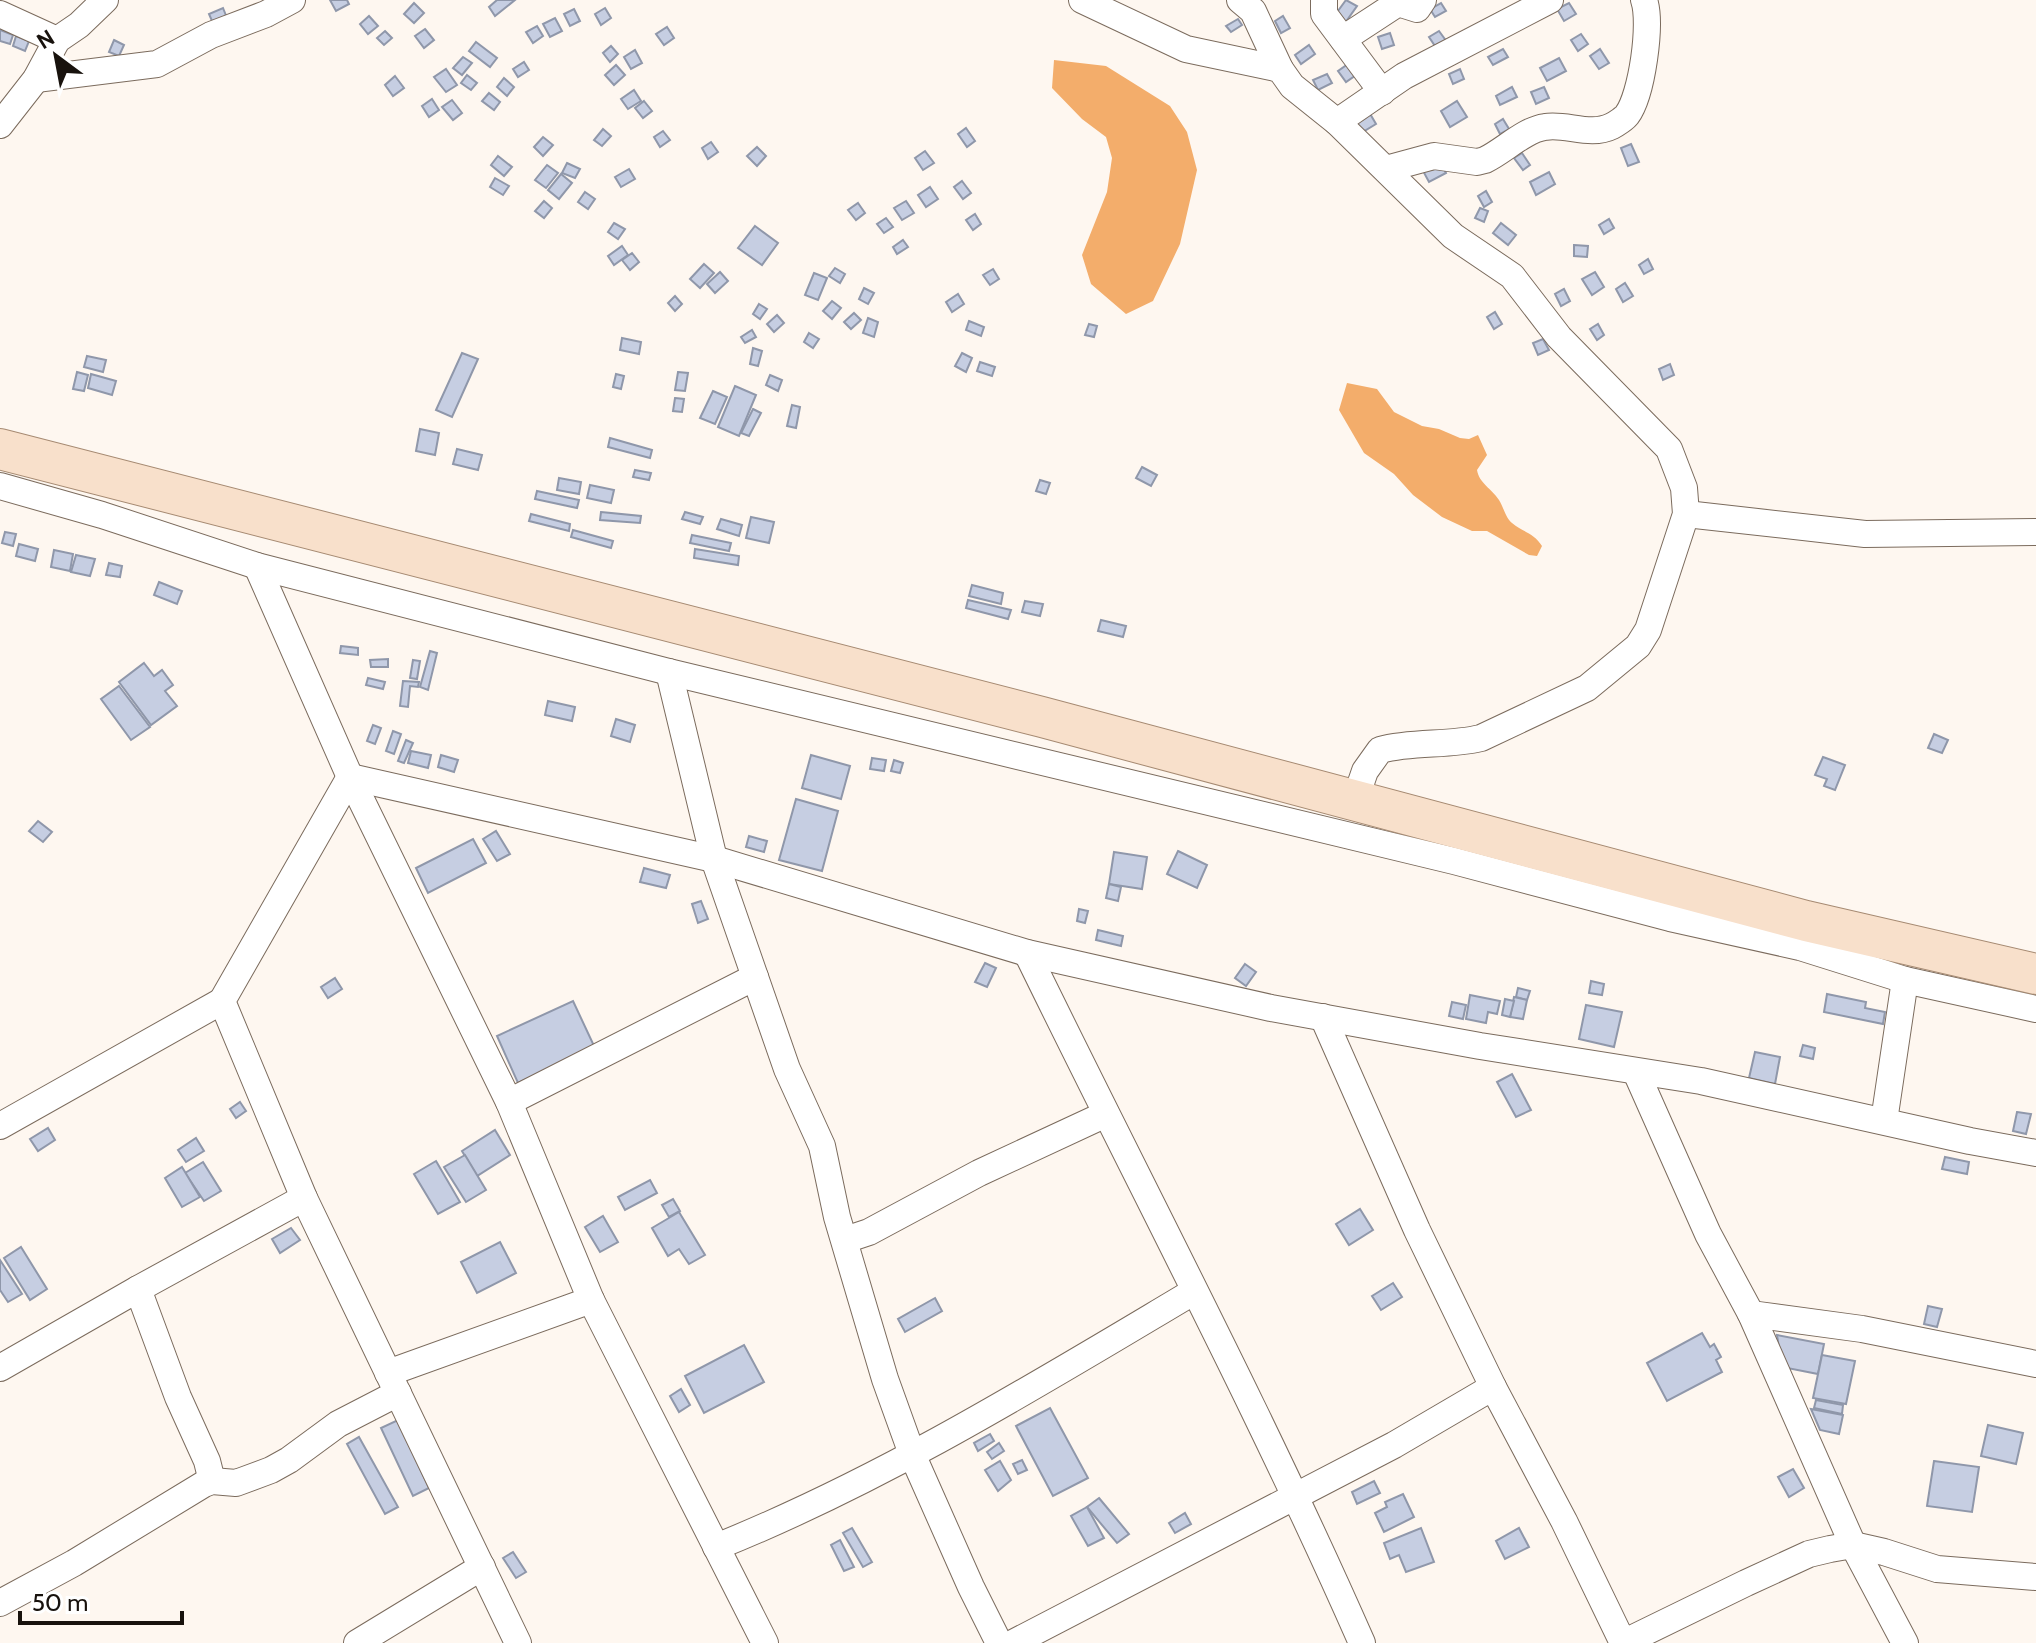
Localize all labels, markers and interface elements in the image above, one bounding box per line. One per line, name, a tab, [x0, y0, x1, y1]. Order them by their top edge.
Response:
north arrow	[16, 16, 96, 96]
text: N	[32, 24, 59, 55]
scale bar	[20, 1575, 182, 1625]
text: 50 m	[32, 1588, 88, 1617]

